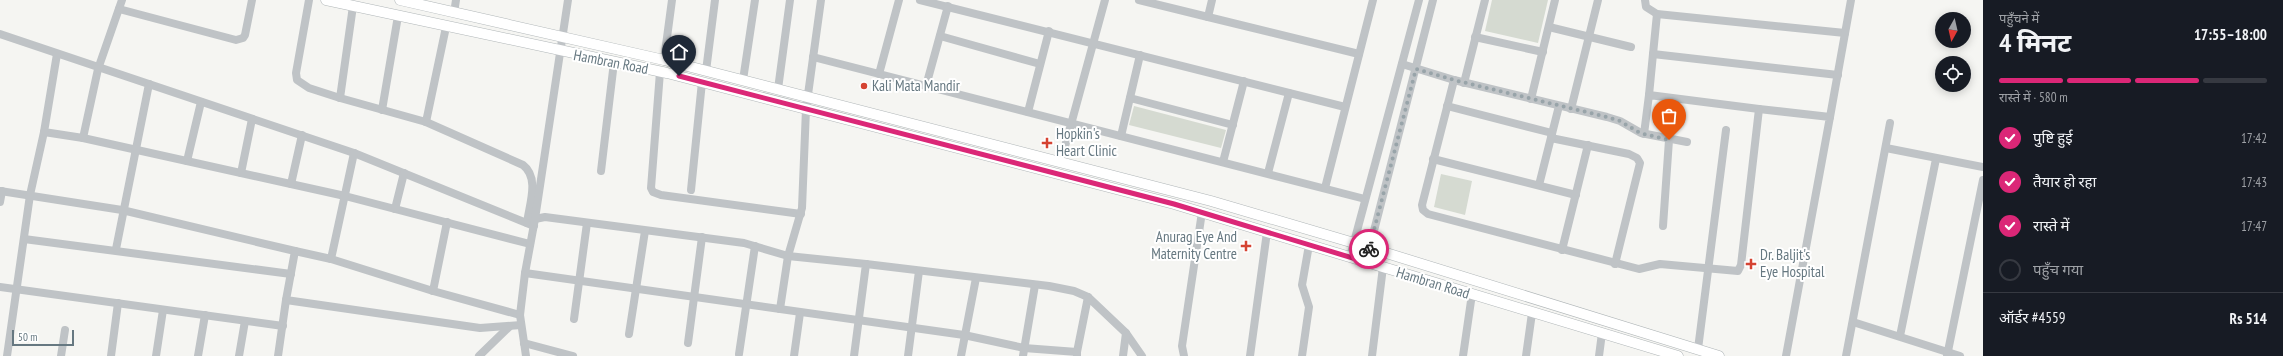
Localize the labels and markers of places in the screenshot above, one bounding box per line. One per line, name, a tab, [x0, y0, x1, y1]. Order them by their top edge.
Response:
pin	[662, 35, 696, 76]
place label: Kali Mata Mandir	[872, 76, 961, 95]
marker: Kali Mata Mandir	[859, 81, 869, 91]
pin	[1652, 99, 1686, 140]
place label: Hopkin's Heart Clinic	[1056, 124, 1117, 160]
marker: Hopkin's Heart Clinic	[1041, 137, 1053, 149]
place label: Anurag Eye And Maternity Centre	[1151, 227, 1237, 263]
marker: Anurag Eye And Maternity Centre	[1240, 240, 1252, 252]
place label: Dr. Baljit's Eye Hospital	[1760, 245, 1825, 281]
marker: Dr. Baljit's Eye Hospital	[1745, 258, 1757, 270]

